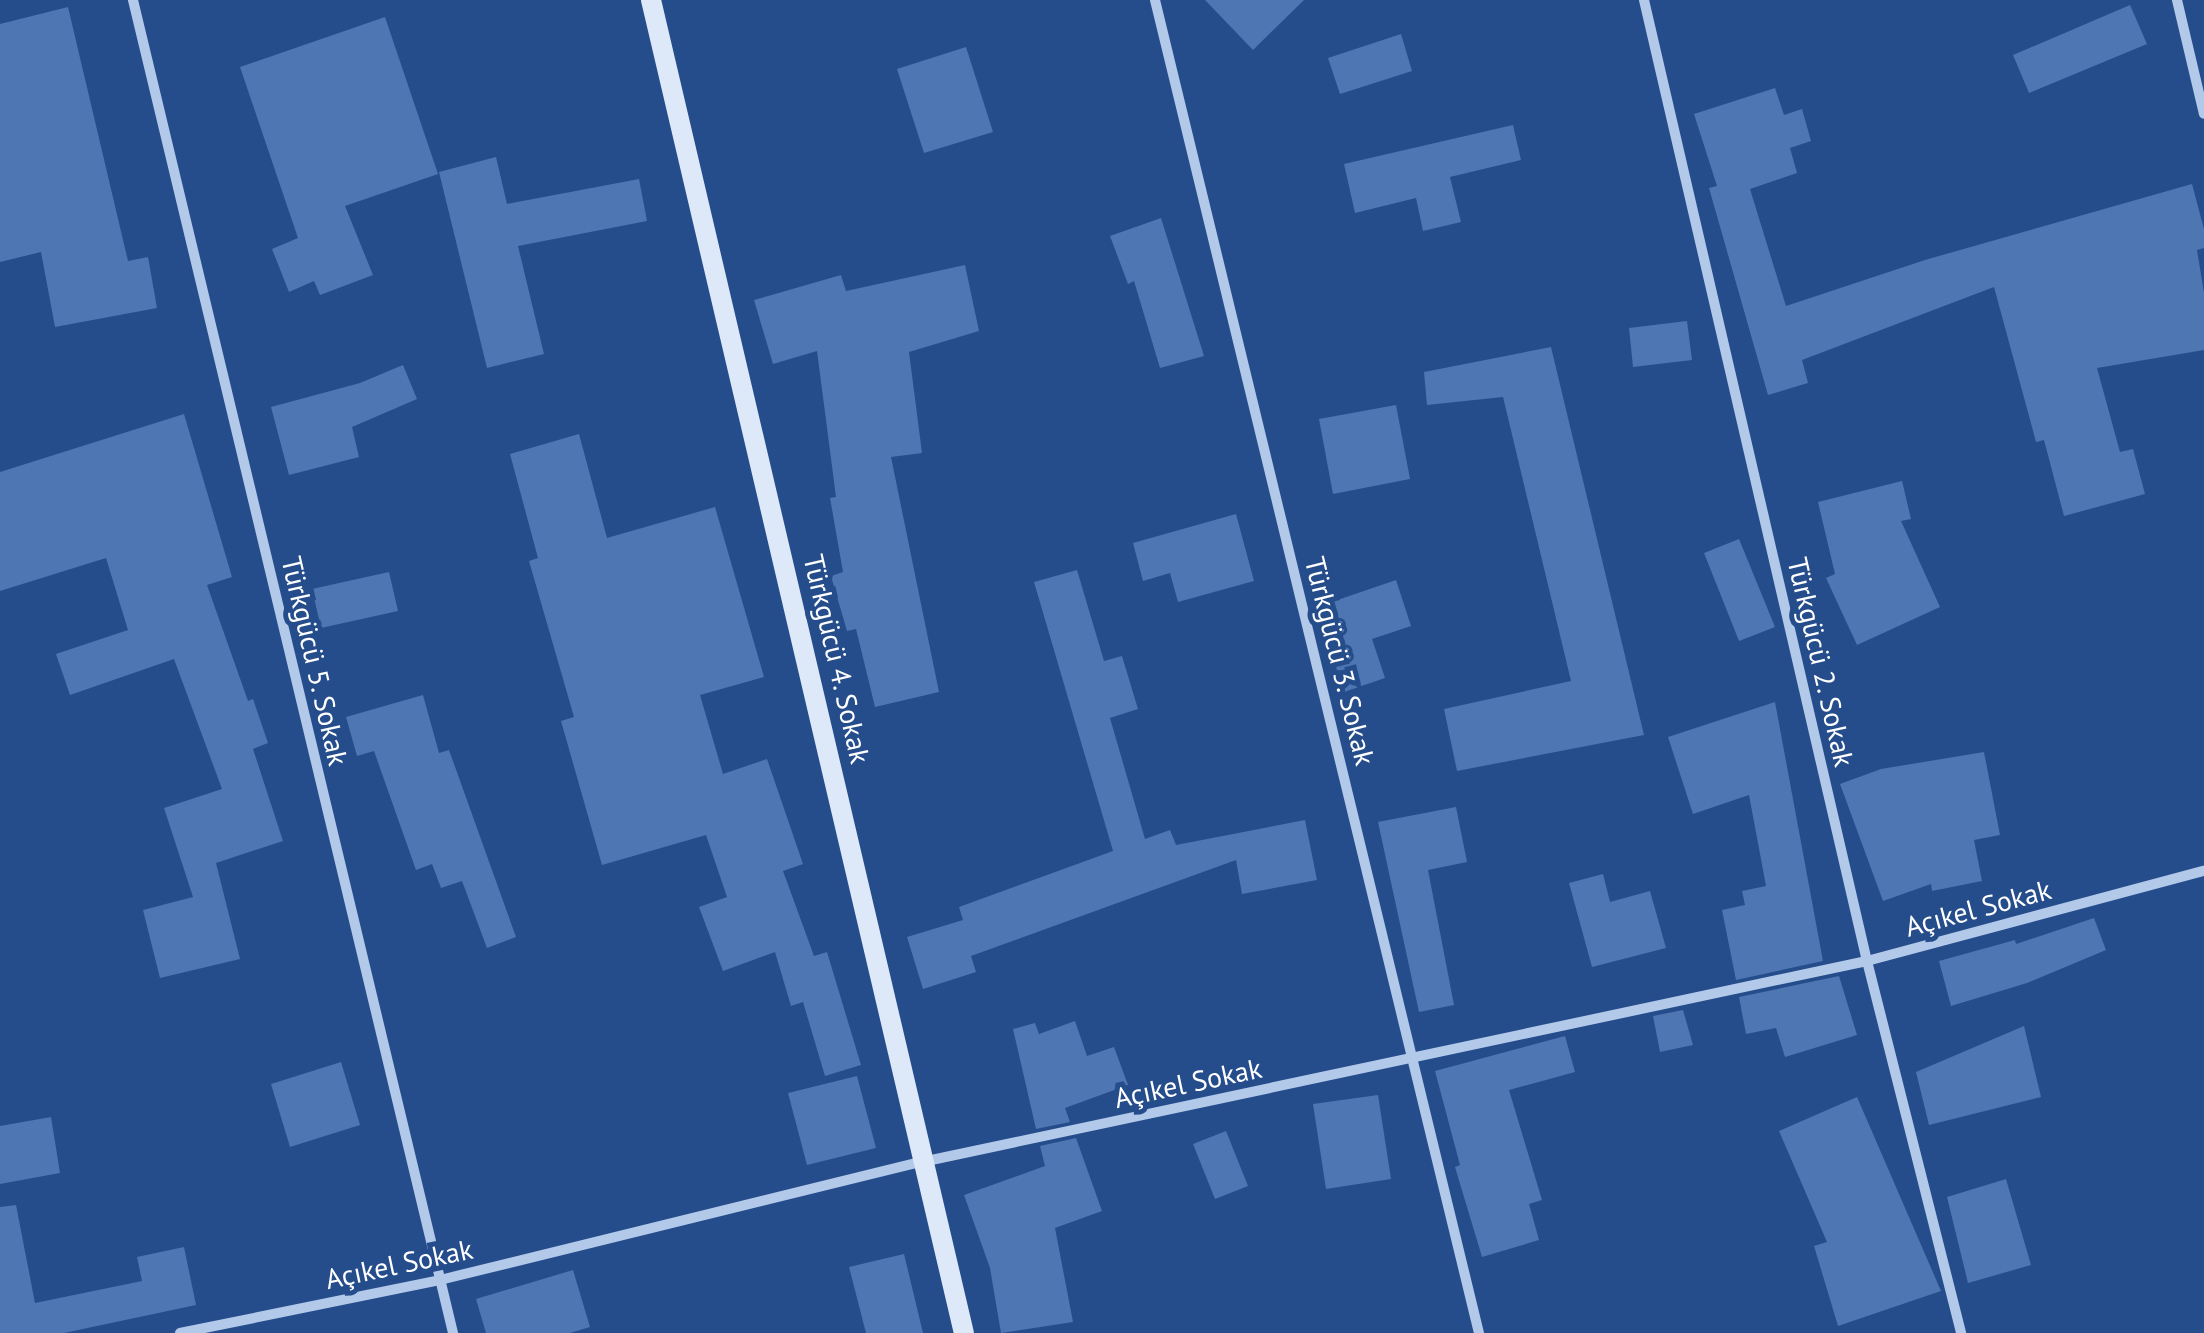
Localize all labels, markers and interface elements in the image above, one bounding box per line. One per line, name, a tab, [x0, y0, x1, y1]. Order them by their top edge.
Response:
street label: Türkgücü 4. Sokak	[796, 550, 878, 768]
street label: Türkgücü 5. Sokak	[274, 552, 356, 770]
street label: Türkgücü 3. Sokak	[1298, 552, 1382, 770]
street label: Türkgücü 2. Sokak	[1780, 553, 1862, 771]
street label: Açıkel Sokak	[1901, 872, 2055, 944]
street label: Açıkel Sokak	[1111, 1051, 1265, 1115]
street label: Açıkel Sokak	[322, 1232, 476, 1296]

